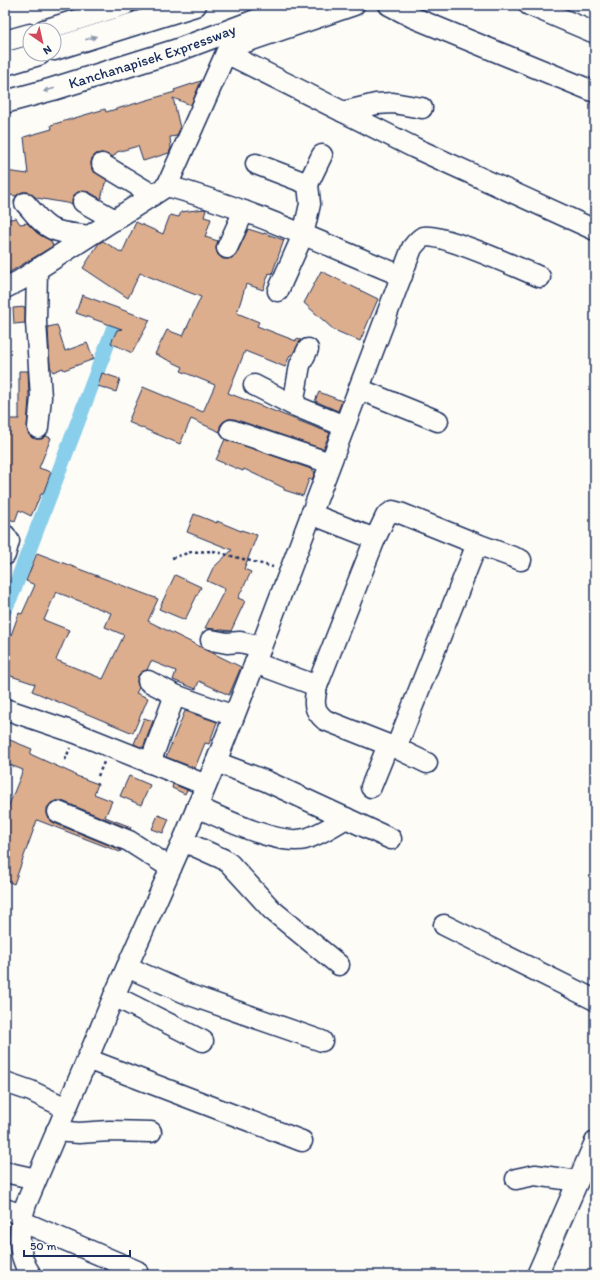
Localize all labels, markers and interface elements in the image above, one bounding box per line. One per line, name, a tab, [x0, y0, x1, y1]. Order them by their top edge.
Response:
street label: Kanchanapisek Expressway	[66, 20, 238, 93]
north arrow	[22, 22, 62, 62]
one-way arrow	[86, 35, 98, 41]
text: N	[41, 42, 54, 57]
one-way arrow	[43, 87, 55, 93]
scale bar	[24, 1232, 130, 1258]
text: 50 m	[30, 1239, 56, 1253]

